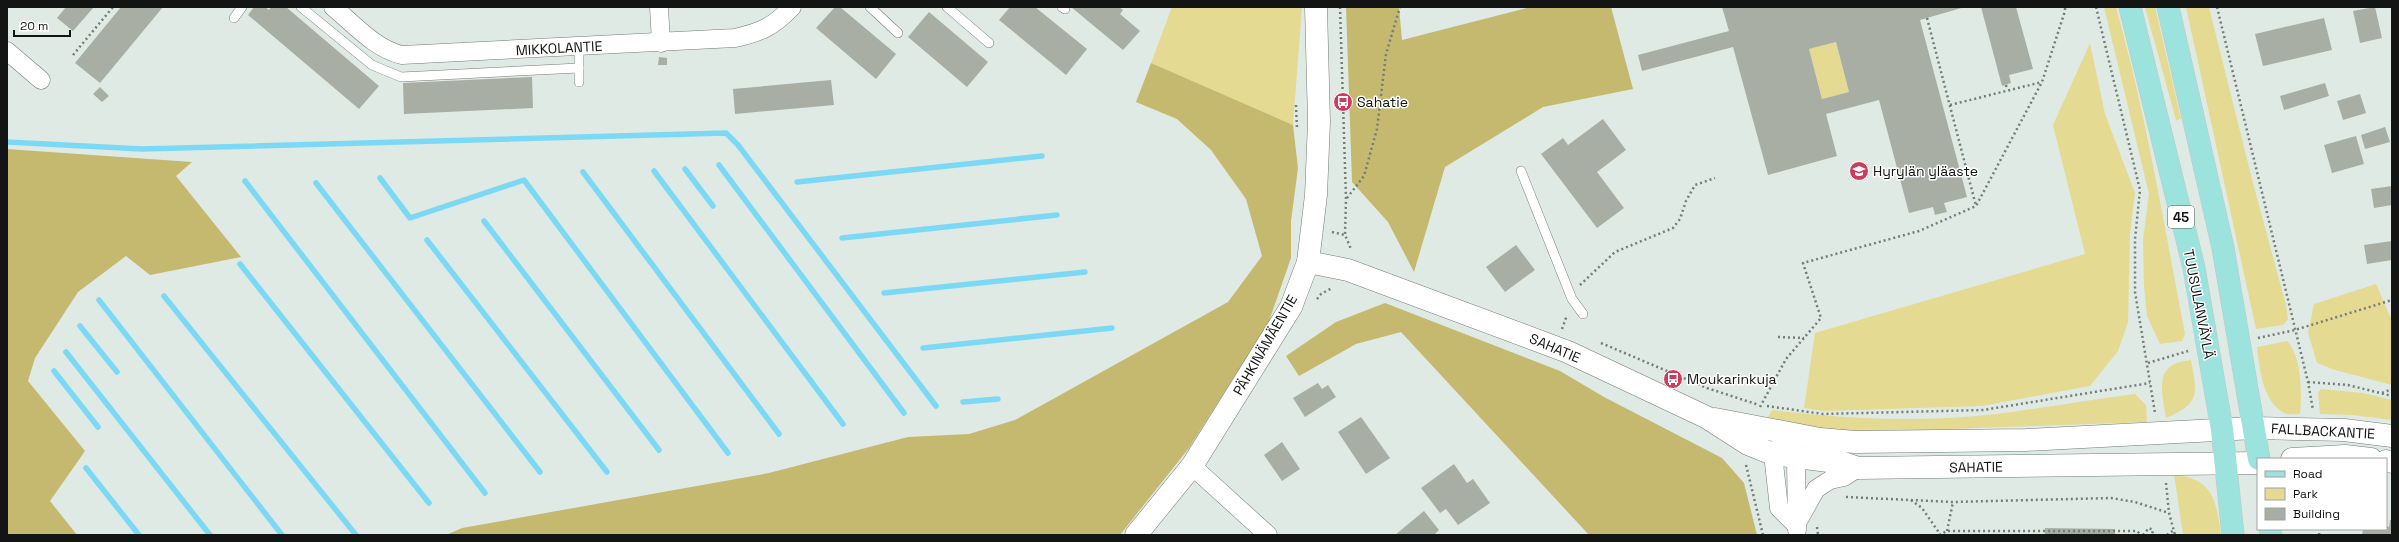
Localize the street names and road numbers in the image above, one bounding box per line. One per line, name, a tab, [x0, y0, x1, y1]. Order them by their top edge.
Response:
street label: MIKKOLANTIE	[515, 37, 603, 59]
road number: 45	[2168, 206, 2194, 228]
street label: TUUSULANVÄYLÄ	[2180, 248, 2218, 360]
street label: PÄHKINÄMÄENTIE	[1229, 291, 1301, 399]
street label: SAHATIE	[1527, 329, 1583, 367]
street label: FALLBACKANTIE	[2271, 419, 2376, 443]
street label: SAHATIE	[1949, 458, 2003, 476]

